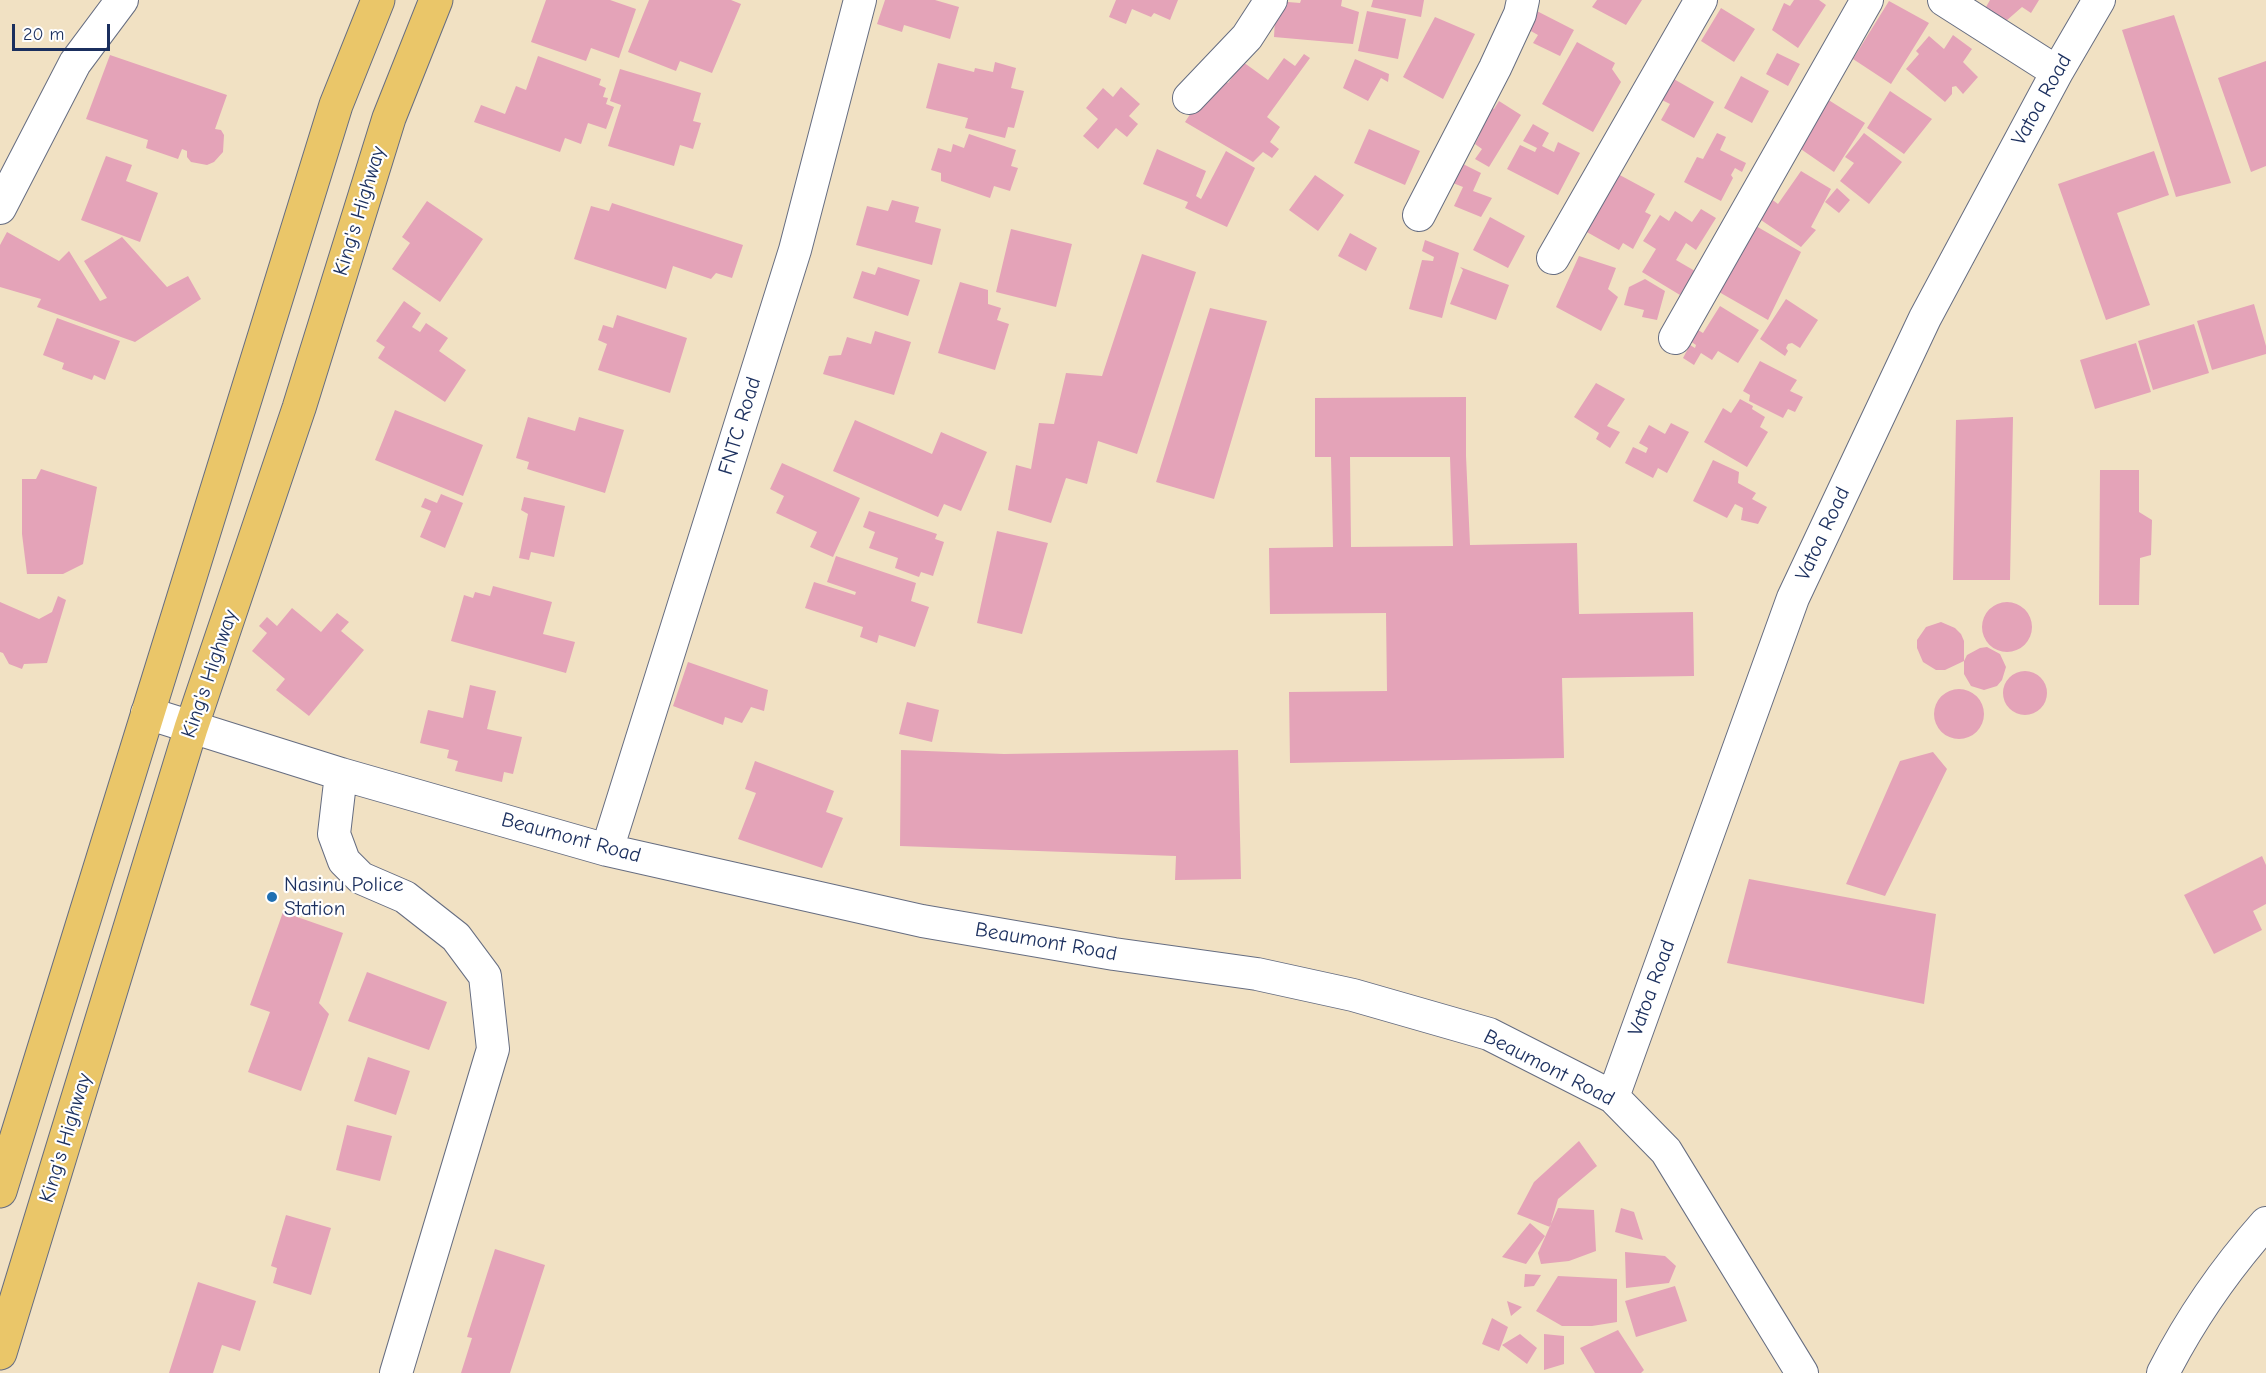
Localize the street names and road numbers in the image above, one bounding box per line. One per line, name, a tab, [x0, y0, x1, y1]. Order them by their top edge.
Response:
street label: Vatoa Road	[2007, 50, 2077, 150]
street label: King's Highway	[328, 143, 392, 279]
street label: FNTC Road	[713, 374, 767, 478]
street label: Vatoa Road	[1790, 483, 1856, 585]
street label: King's Highway	[176, 607, 244, 741]
street label: Beaumont Road	[498, 807, 644, 869]
street label: Beaumont Road	[973, 917, 1119, 967]
street label: Vatoa Road	[1623, 936, 1681, 1040]
street label: Beaumont Road	[1479, 1024, 1619, 1112]
street label: King's Highway	[34, 1070, 98, 1206]

